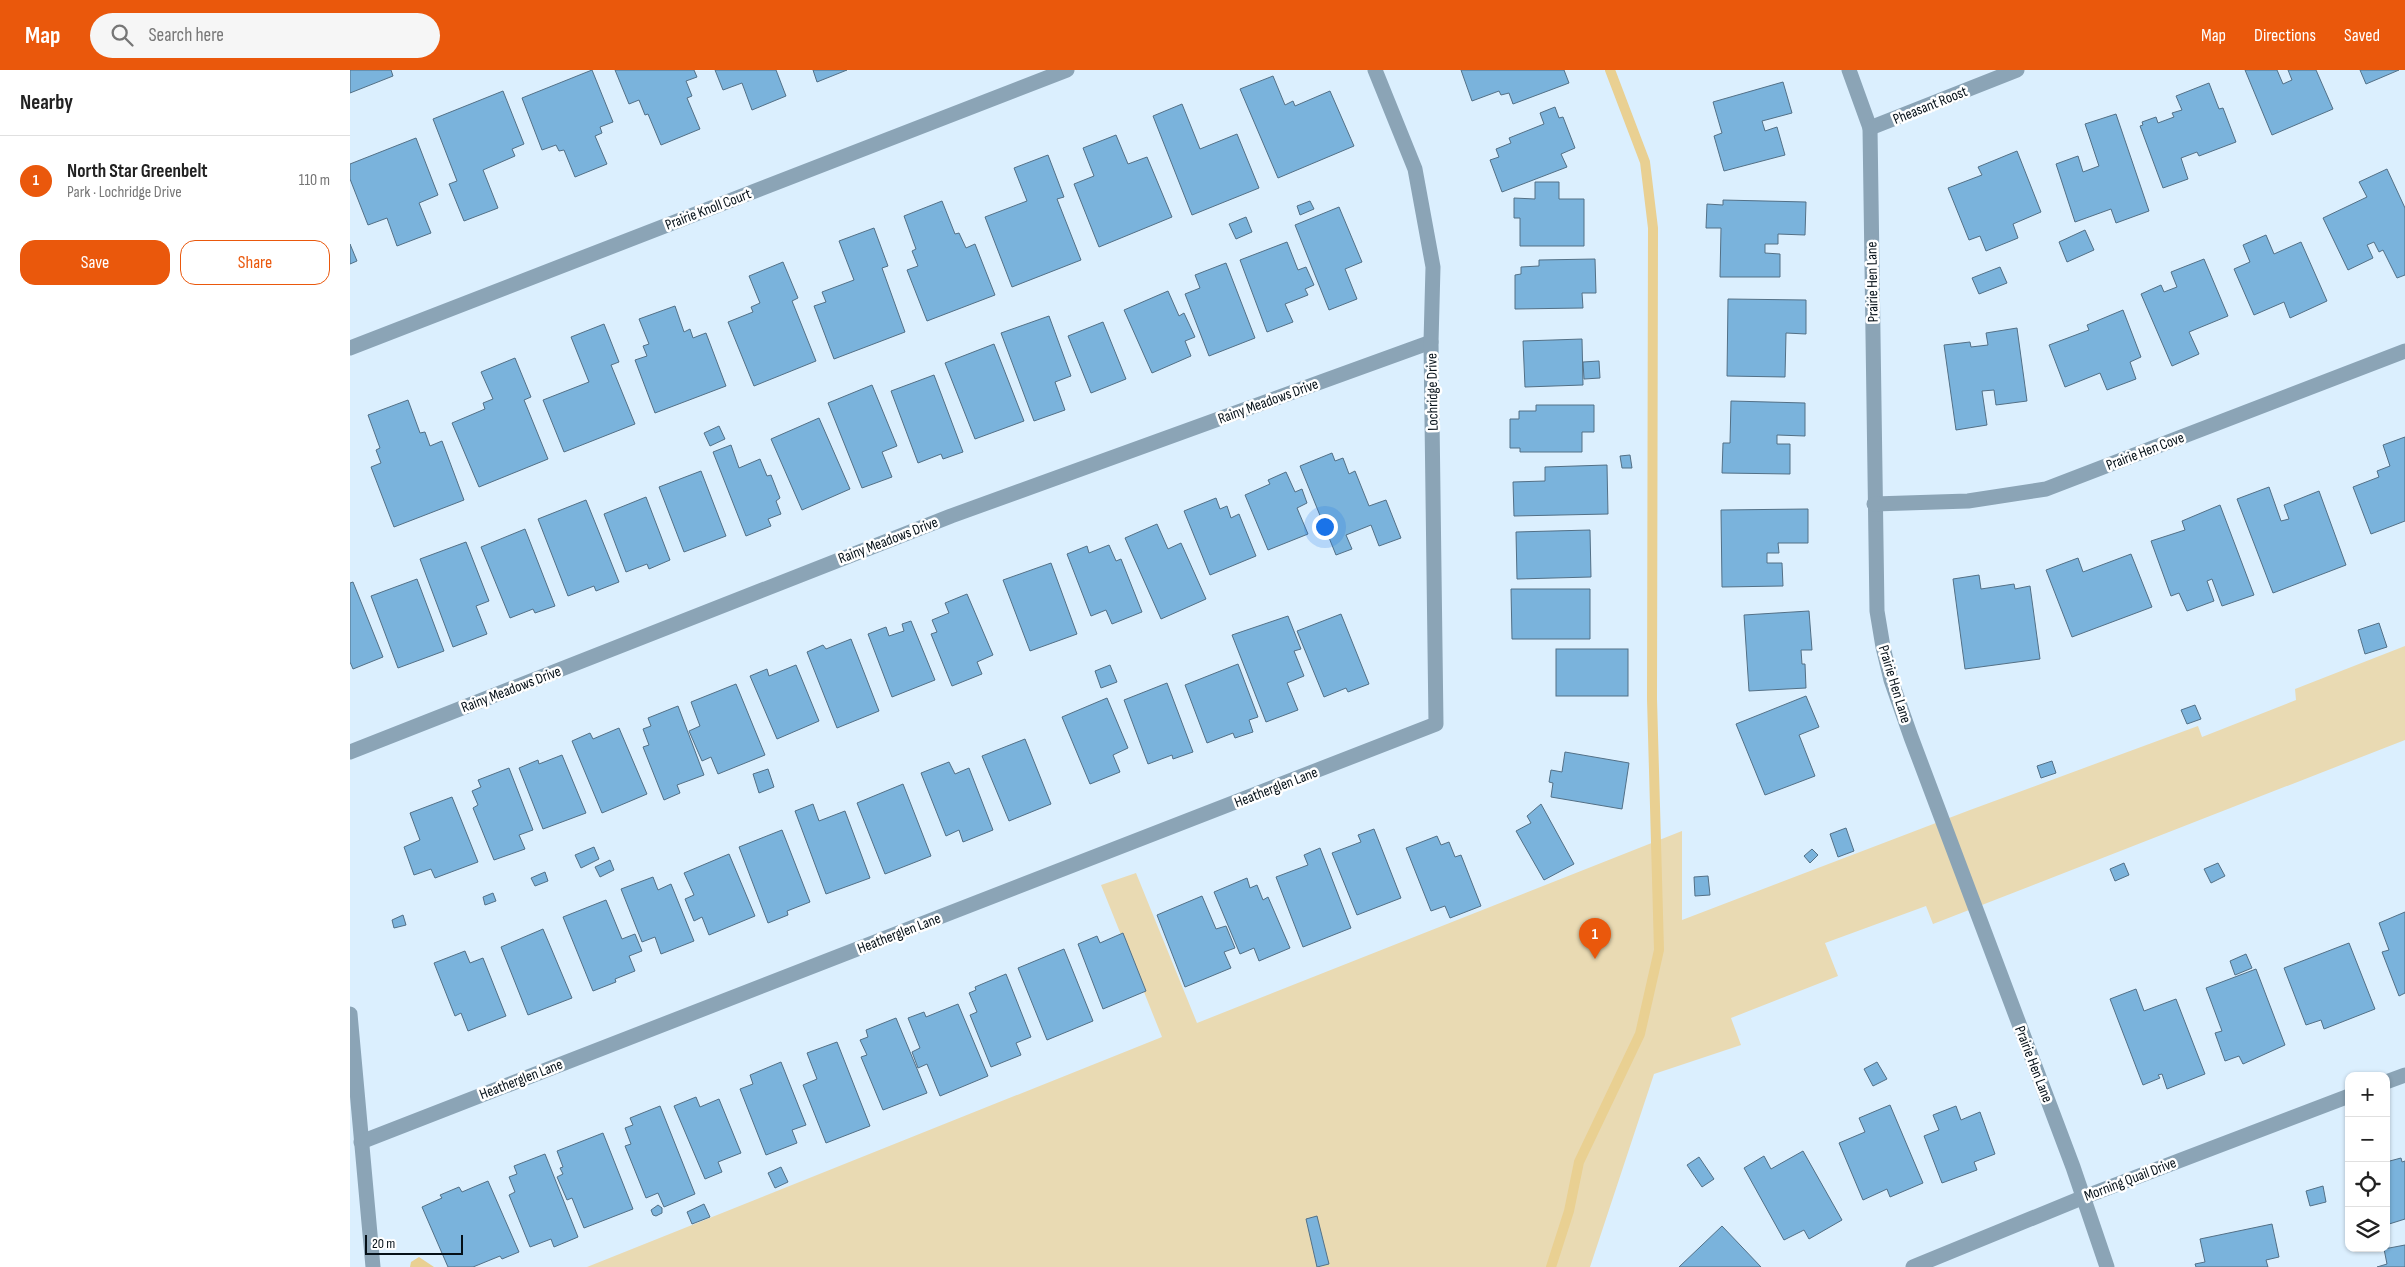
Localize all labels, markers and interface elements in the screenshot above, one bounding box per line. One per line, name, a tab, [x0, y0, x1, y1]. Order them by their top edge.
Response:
search box	[90, 13, 440, 58]
text: Map	[25, 21, 60, 50]
icon: search	[108, 21, 136, 49]
text: Search here	[148, 24, 224, 47]
text: Map	[2201, 25, 2226, 46]
text: Directions	[2254, 25, 2316, 46]
text: Saved	[2344, 25, 2380, 46]
street label: Pheasant Roost	[1890, 82, 1970, 129]
text: Nearby	[20, 90, 73, 115]
text: North Star Greenbelt	[67, 160, 208, 183]
text: 1	[33, 171, 39, 190]
text: 110 m	[299, 171, 330, 190]
text: Park · Lochridge Drive	[67, 183, 182, 202]
street label: Prairie Knoll Court	[663, 184, 754, 235]
button: Save	[20, 240, 170, 285]
button: Share	[180, 240, 330, 285]
street label: Prairie Hen Lane	[1862, 241, 1883, 323]
street label: Lochridge Drive	[1422, 353, 1443, 431]
street label: Rainy Meadows Drive	[1215, 375, 1321, 428]
street label: Prairie Hen Cove	[2104, 428, 2187, 475]
street label: Rainy Meadows Drive	[836, 513, 941, 568]
your location	[1312, 514, 1338, 540]
street label: Prairie Hen Lane	[1874, 643, 1915, 726]
street label: Rainy Meadows Drive	[459, 662, 564, 717]
street label: Heatherglen Lane	[1232, 763, 1321, 812]
street label: Heatherglen Lane	[855, 909, 944, 958]
pin: 1	[1579, 918, 1611, 959]
street label: Prairie Hen Lane	[2010, 1023, 2057, 1105]
street label: Heatherglen Lane	[477, 1055, 566, 1104]
map controls	[2345, 1072, 2390, 1252]
button: +	[2345, 1072, 2390, 1117]
button: −	[2345, 1117, 2390, 1162]
street label: Morning Quail Drive	[2081, 1153, 2179, 1206]
button: locate	[2345, 1162, 2390, 1207]
button: layers	[2345, 1207, 2390, 1252]
scale bar	[365, 1232, 462, 1255]
text: 20 m	[372, 1235, 395, 1252]

